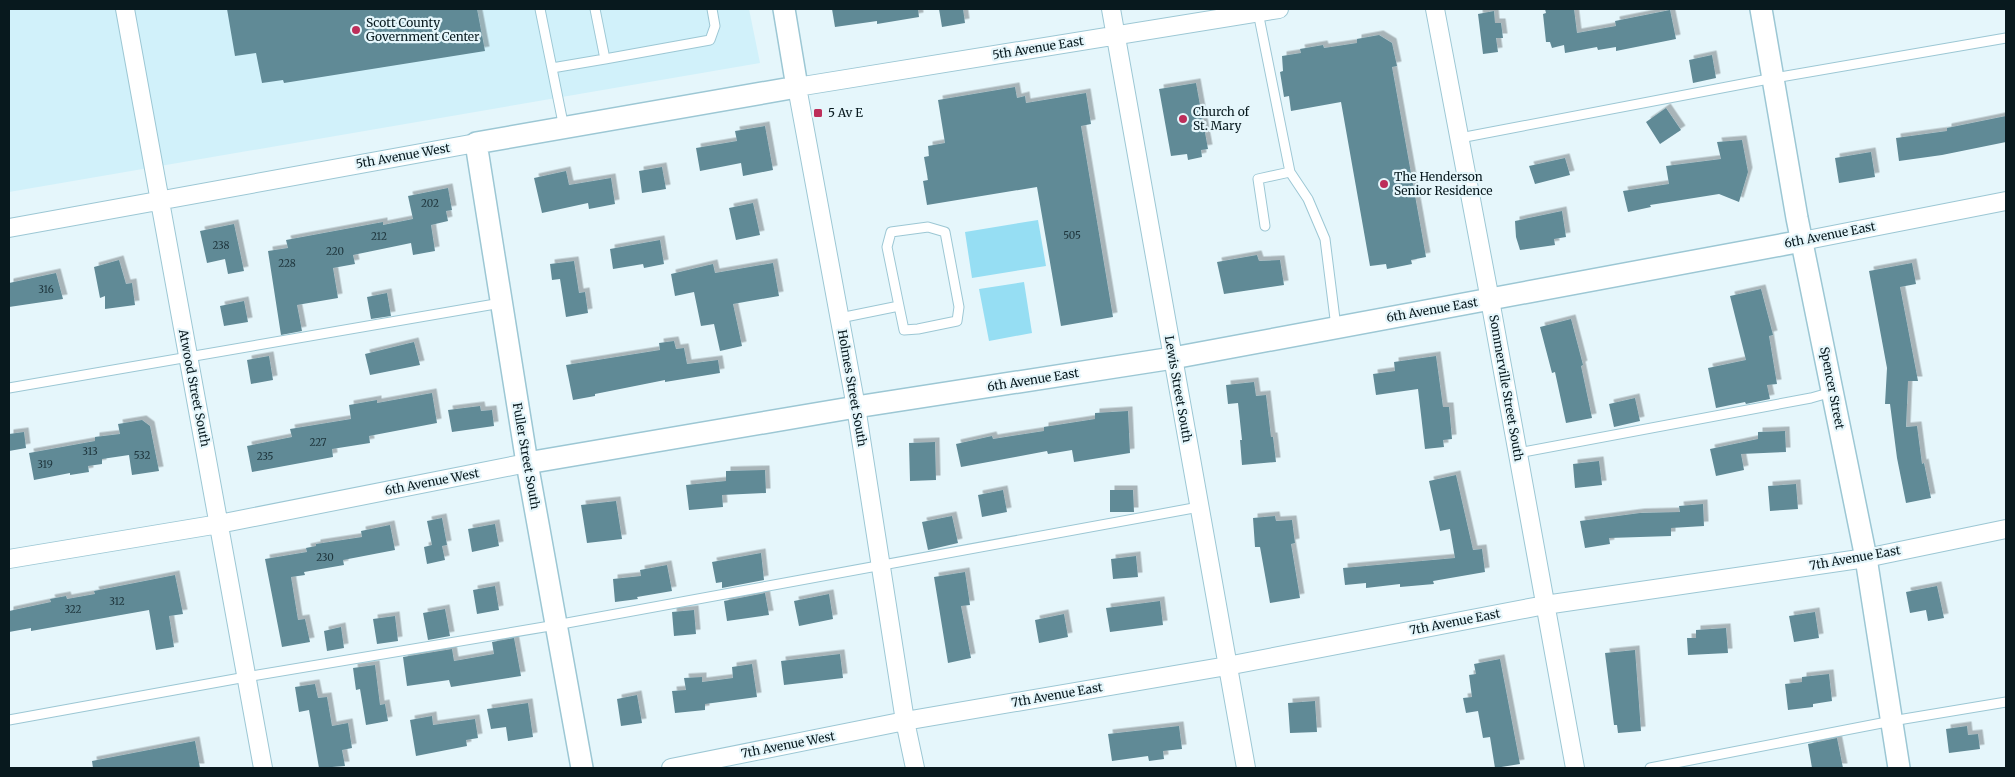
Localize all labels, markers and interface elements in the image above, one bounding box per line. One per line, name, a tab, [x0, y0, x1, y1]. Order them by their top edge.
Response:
place label: Scott County Government Center	[366, 15, 480, 44]
marker: Scott County Government Center	[350, 24, 362, 36]
street label: 5th Avenue East	[991, 33, 1085, 62]
place label: Church of St. Mary	[1193, 104, 1250, 133]
place label: 5 Av E	[828, 105, 863, 120]
marker: 5 Av E	[812, 107, 824, 119]
marker: Church of St. Mary	[1177, 113, 1189, 125]
street label: 5th Avenue West	[355, 140, 451, 171]
place label: The Henderson Senior Residence	[1394, 169, 1492, 198]
marker: The Henderson Senior Residence	[1378, 178, 1390, 190]
house number: 202	[421, 197, 439, 210]
street label: 6th Avenue East	[1783, 218, 1877, 251]
house number: 505	[1063, 229, 1081, 242]
house number: 212	[371, 230, 387, 243]
house number: 238	[212, 239, 230, 252]
house number: 220	[326, 245, 344, 258]
house number: 228	[278, 257, 296, 270]
house number: 316	[38, 283, 54, 296]
street label: 6th Avenue East	[1385, 294, 1479, 325]
street label: Sommerville Street South	[1486, 313, 1527, 462]
street label: Atwood Street South	[176, 327, 213, 448]
street label: Holmes Street South	[835, 328, 870, 448]
street label: Lewis Street South	[1162, 334, 1195, 444]
street label: Spencer Street	[1817, 345, 1848, 431]
street label: 6th Avenue East	[986, 365, 1080, 394]
street label: Fuller Street South	[510, 401, 543, 510]
house number: 227	[309, 436, 327, 449]
house number: 313	[82, 445, 98, 458]
house number: 532	[134, 449, 150, 462]
house number: 235	[257, 450, 273, 463]
house number: 319	[37, 458, 53, 471]
street label: 6th Avenue West	[383, 465, 481, 498]
street label: 7th Avenue East	[1808, 542, 1902, 573]
house number: 230	[316, 551, 334, 564]
house number: 312	[109, 595, 125, 608]
house number: 322	[64, 603, 82, 616]
street label: 7th Avenue East	[1408, 605, 1502, 638]
street label: 7th Avenue East	[1010, 679, 1104, 710]
street label: 7th Avenue West	[740, 728, 836, 761]

